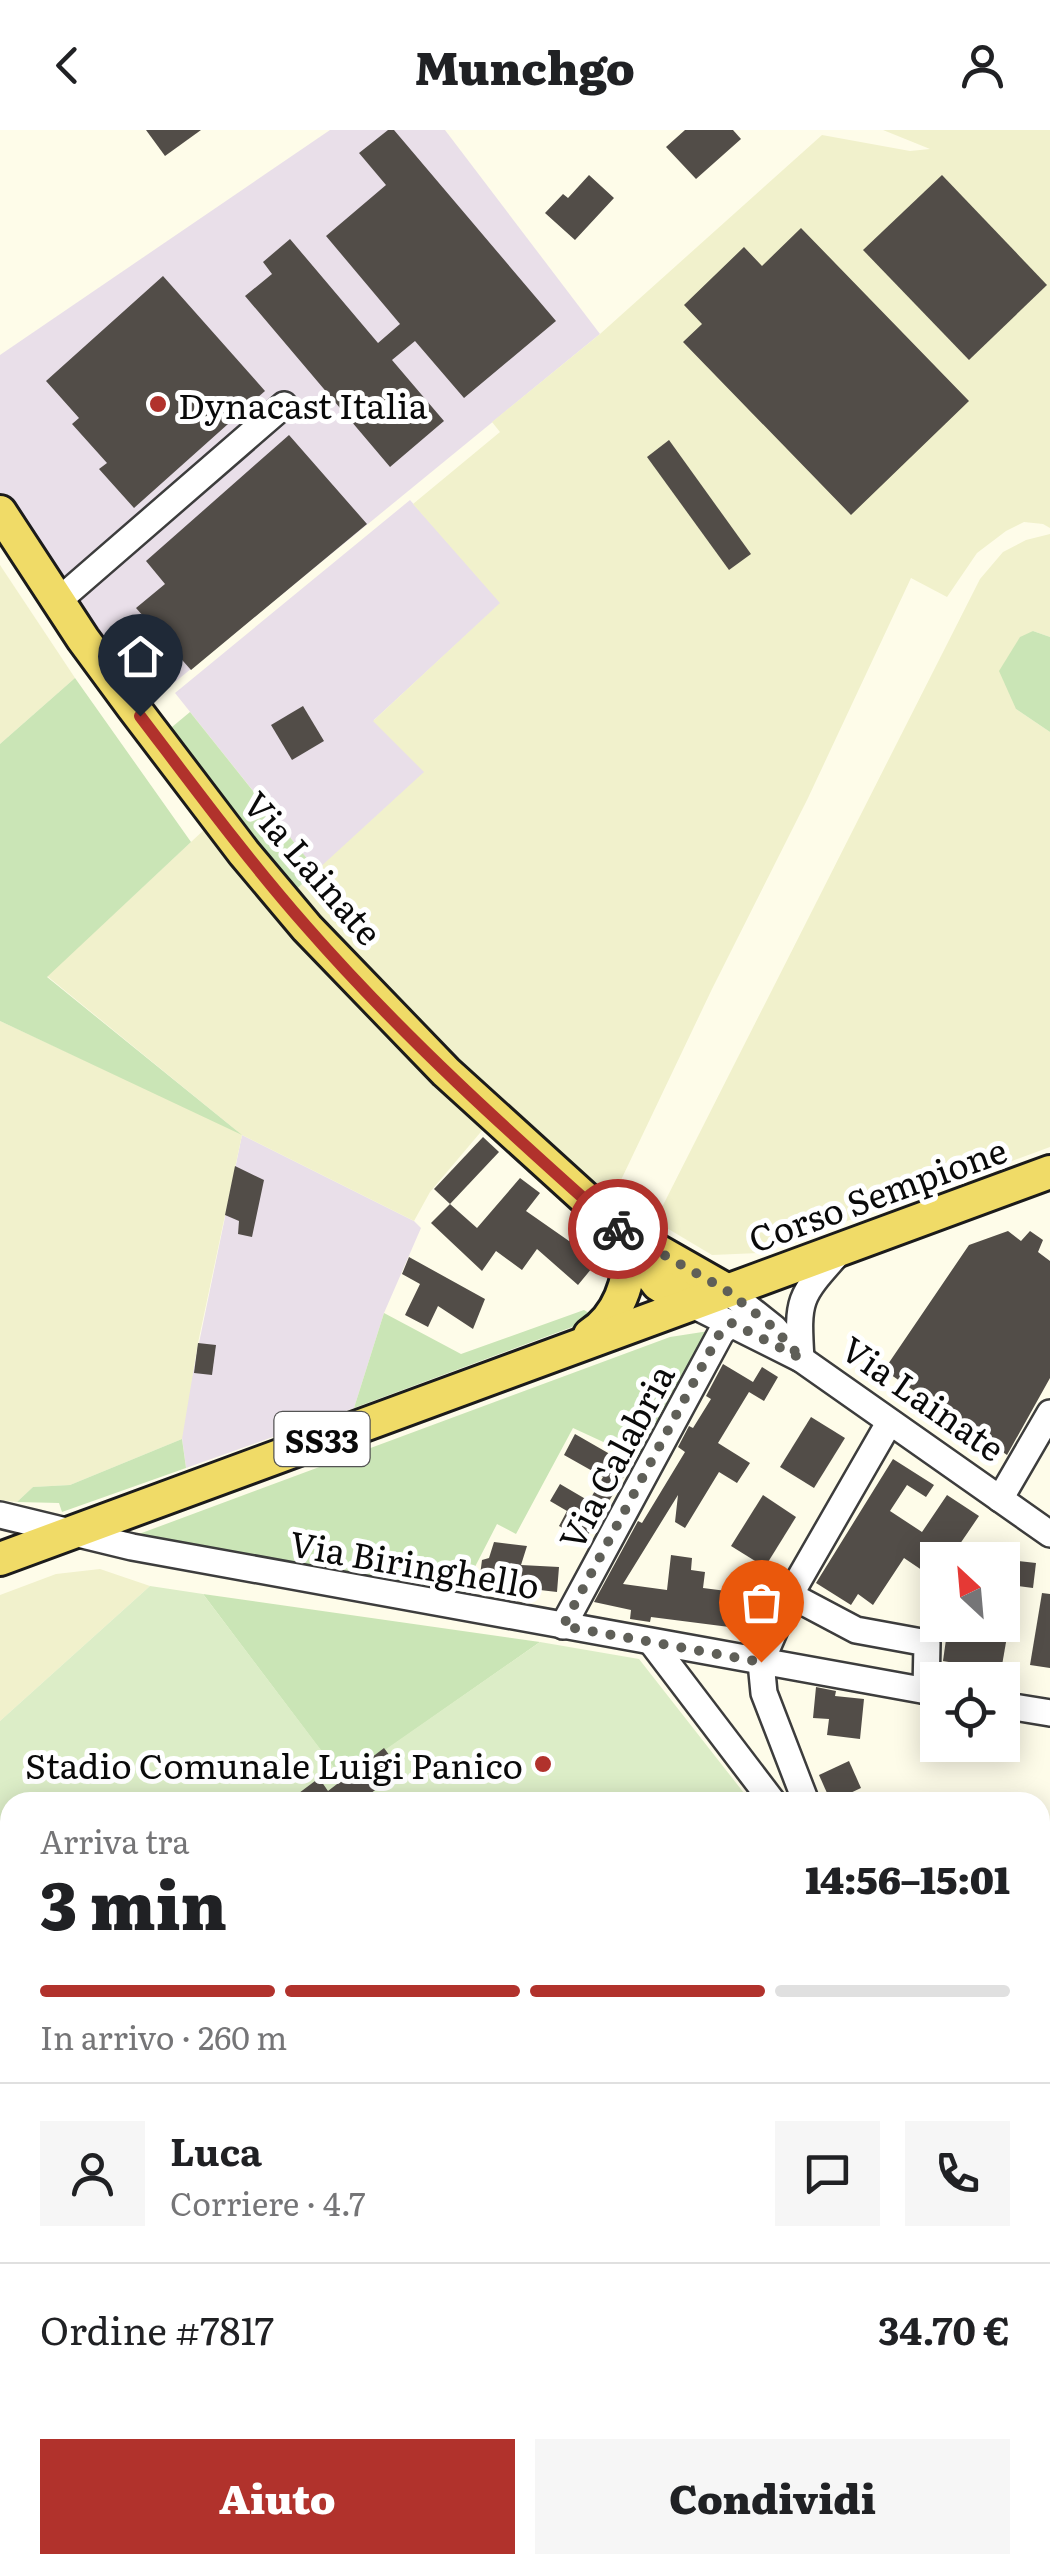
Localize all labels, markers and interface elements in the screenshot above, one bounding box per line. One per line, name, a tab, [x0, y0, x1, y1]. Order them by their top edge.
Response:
text: Munchgo	[415, 32, 635, 99]
icon: back	[40, 38, 95, 93]
icon: person	[955, 38, 1010, 93]
place label: Dynacast Italia	[178, 378, 428, 430]
marker: Dynacast Italia	[147, 393, 169, 415]
pin	[98, 614, 183, 717]
icon: home	[113, 629, 168, 684]
street label: Via Lainate	[232, 779, 396, 955]
street label: Corso Sempione	[741, 1122, 1013, 1264]
courier	[568, 1179, 668, 1279]
icon: bike	[591, 1202, 646, 1257]
street label: Via Lainate	[832, 1322, 1016, 1472]
street label: Via Calabria	[544, 1354, 686, 1558]
road number: SS33	[274, 1412, 370, 1466]
street label: Via Biringhello	[286, 1515, 544, 1611]
north arrow	[920, 1542, 1020, 1642]
map controls	[920, 1542, 1020, 1762]
pin	[719, 1560, 804, 1663]
icon: bag	[734, 1575, 789, 1630]
button: locate	[920, 1662, 1020, 1762]
place label: Stadio Comunale Luigi Panico	[25, 1738, 523, 1790]
marker: Stadio Comunale Luigi Panico	[532, 1753, 554, 1775]
text: Arriva tra	[40, 1816, 190, 1864]
text: 14:56–15:01	[805, 1849, 1010, 1906]
text: 3 min	[40, 1853, 227, 1950]
text: In arrivo · 260 m	[40, 2012, 287, 2060]
button: person	[40, 2121, 145, 2226]
text: Luca	[170, 2121, 262, 2178]
button: chat	[775, 2121, 880, 2226]
button: phone	[905, 2121, 1010, 2226]
text: Corriere · 4.7	[170, 2178, 366, 2226]
text: Ordine #7817	[40, 2300, 274, 2357]
text: 34.70 €	[878, 2300, 1010, 2357]
button: Aiuto	[40, 2439, 515, 2554]
button: Condividi	[535, 2439, 1010, 2554]

